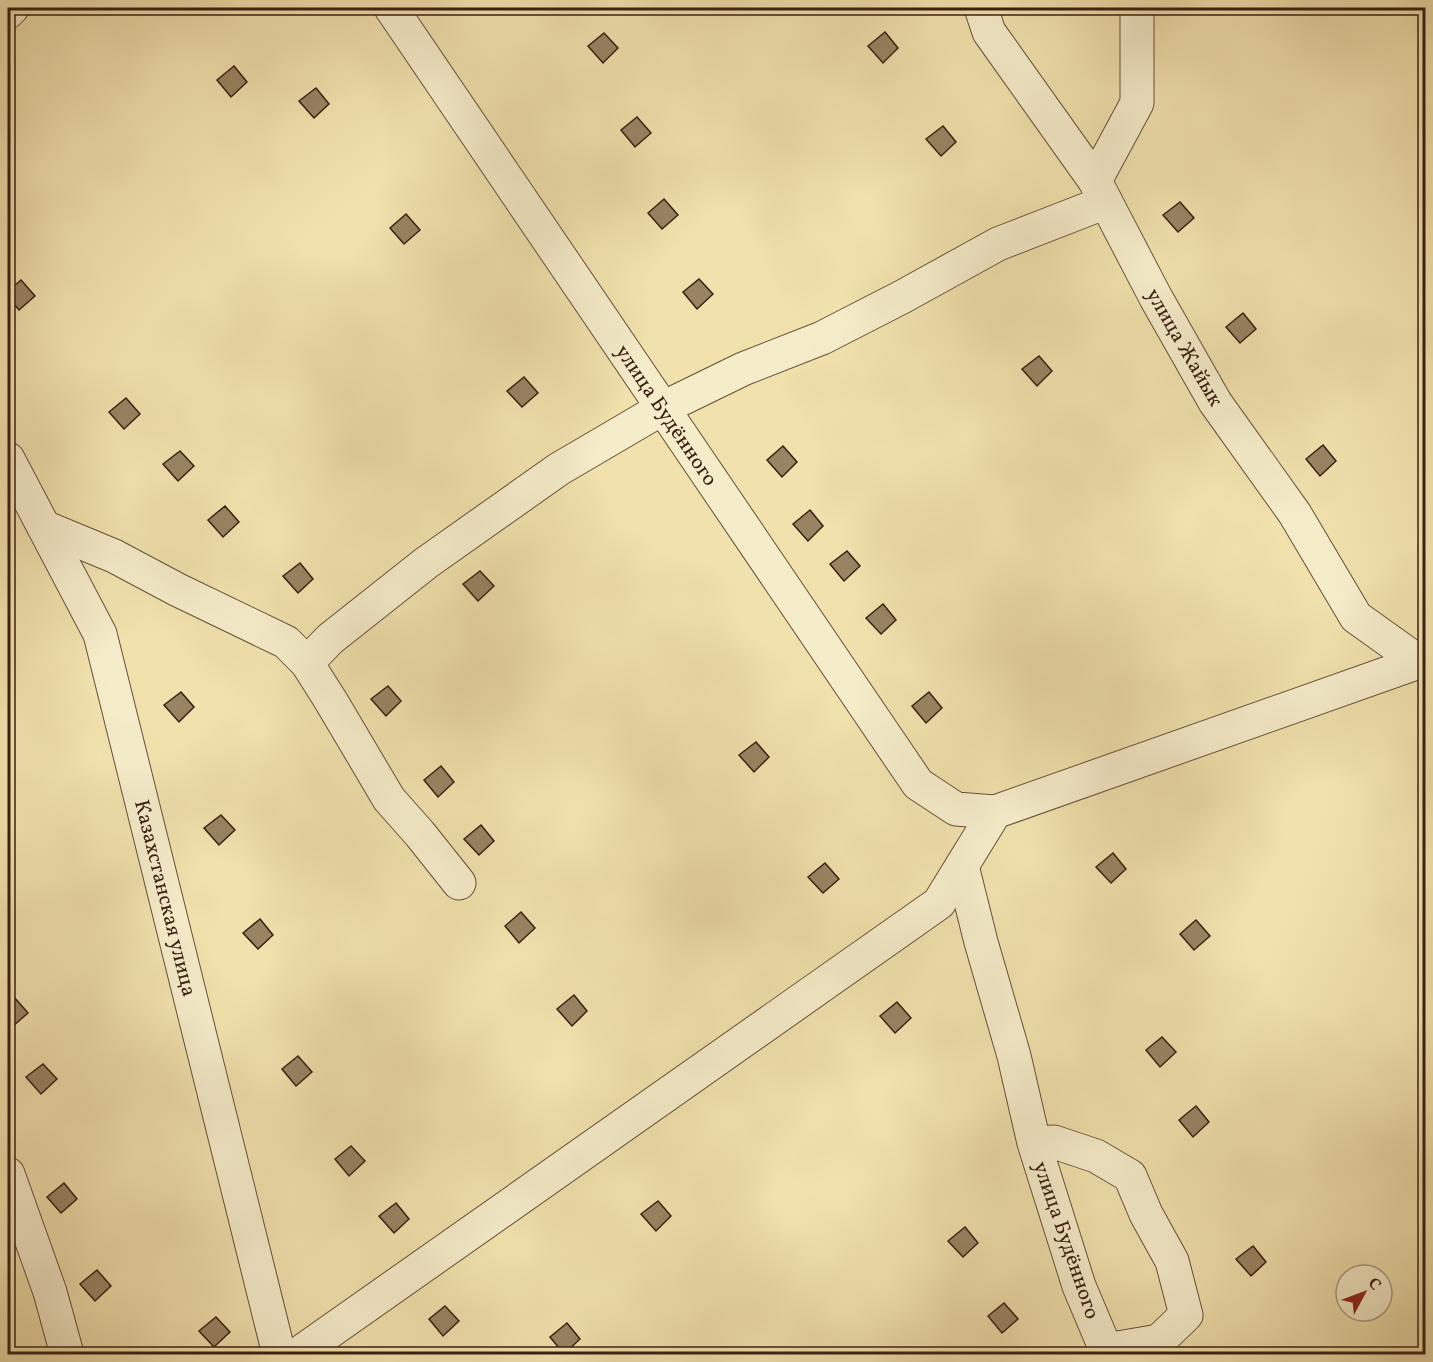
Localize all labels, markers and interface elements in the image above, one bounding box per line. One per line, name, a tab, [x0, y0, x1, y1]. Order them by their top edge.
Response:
street label: улица Жайык	[1138, 283, 1229, 412]
street label: улица Будённого	[608, 339, 724, 492]
street label: Казахстанская улица	[126, 797, 203, 1000]
street label: улица Будённого	[1025, 1158, 1106, 1323]
north arrow	[1334, 1263, 1394, 1323]
text: С	[1362, 1273, 1385, 1296]

